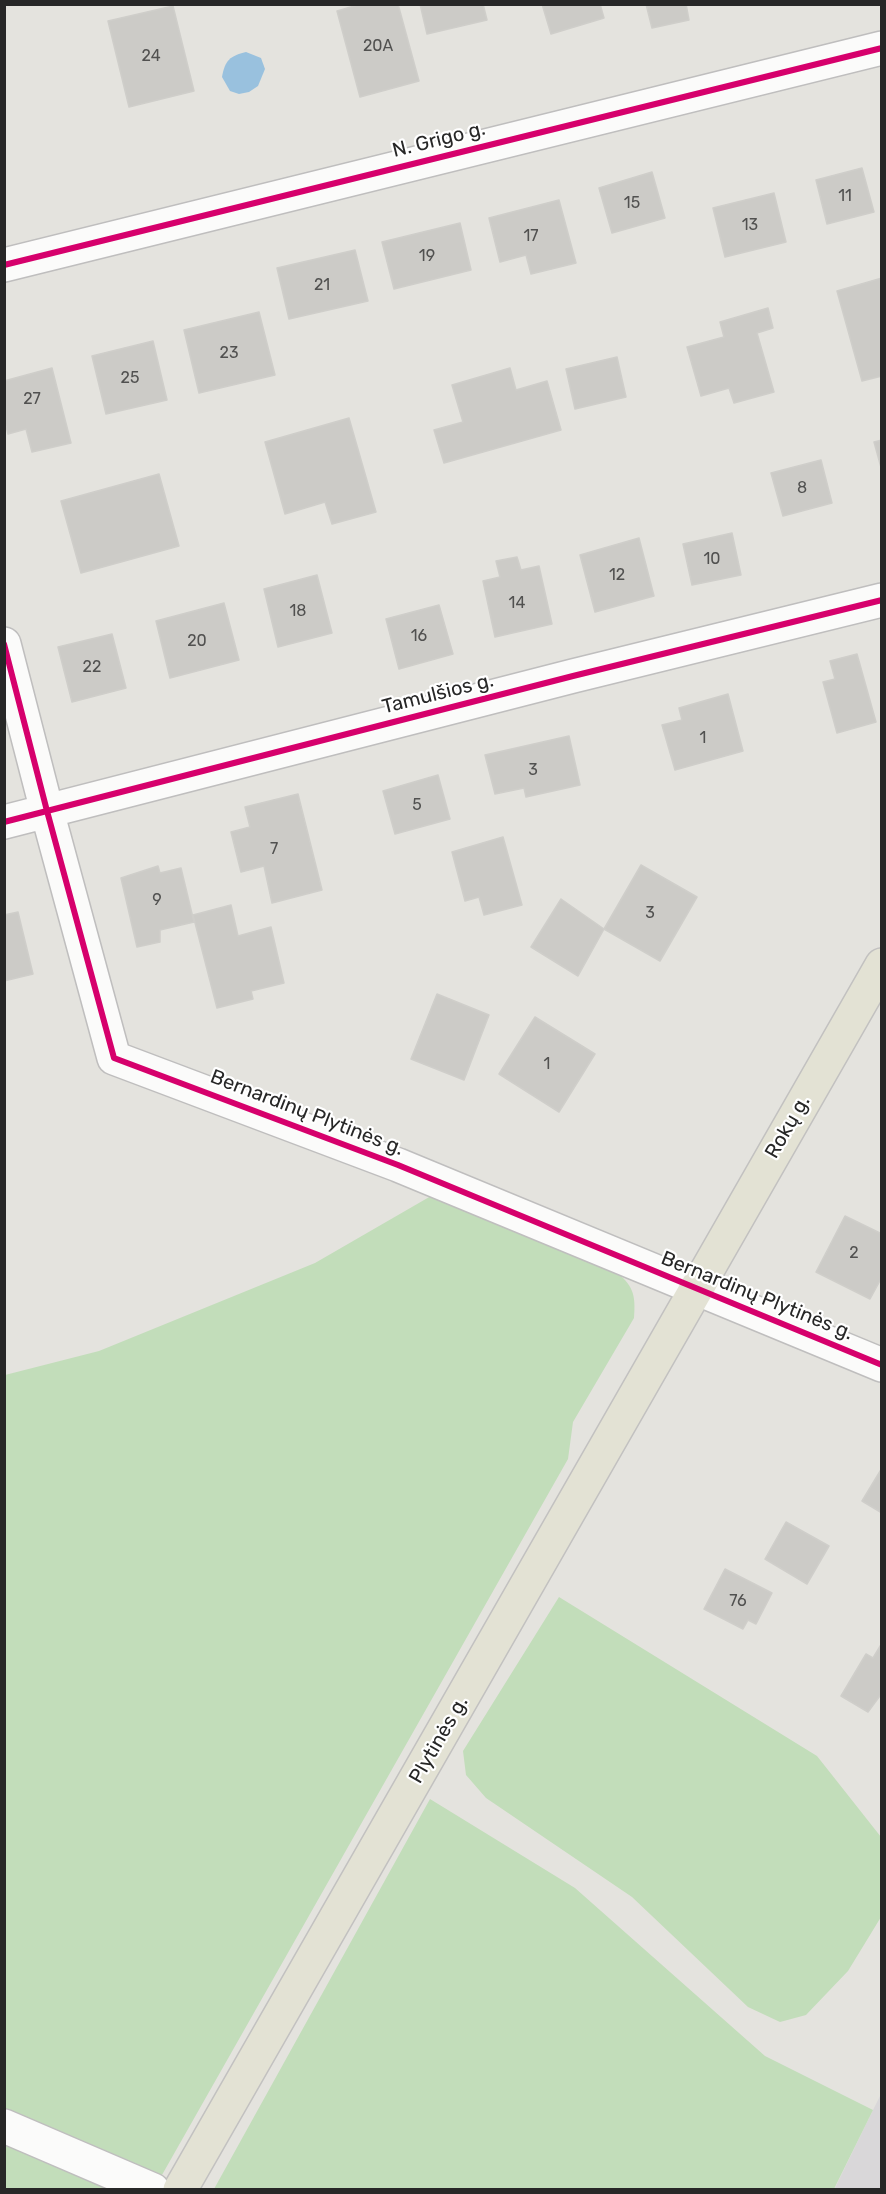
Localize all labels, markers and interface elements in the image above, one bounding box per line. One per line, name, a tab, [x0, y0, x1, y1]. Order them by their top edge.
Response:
house number: 20A	[363, 36, 393, 56]
house number: 24	[141, 46, 161, 66]
street label: N. Grigo g.	[390, 117, 488, 163]
house number: 11	[838, 186, 852, 206]
house number: 15	[624, 193, 640, 213]
house number: 13	[742, 215, 758, 235]
house number: 17	[523, 226, 539, 246]
house number: 19	[419, 246, 435, 266]
house number: 21	[314, 275, 330, 295]
house number: 23	[219, 343, 239, 363]
house number: 25	[121, 368, 139, 388]
house number: 27	[23, 389, 41, 409]
house number: 8	[797, 478, 807, 498]
house number: 10	[703, 549, 721, 569]
house number: 12	[609, 565, 625, 585]
house number: 14	[509, 593, 525, 613]
house number: 18	[289, 601, 307, 621]
house number: 16	[411, 626, 427, 646]
house number: 20	[187, 631, 207, 651]
house number: 22	[83, 657, 101, 677]
street label: Tamulšios g.	[380, 669, 496, 719]
house number: 1	[700, 728, 706, 748]
house number: 3	[528, 760, 538, 780]
house number: 5	[412, 795, 422, 815]
house number: 7	[270, 839, 278, 859]
house number: 9	[152, 890, 162, 910]
house number: 3	[645, 903, 655, 923]
house number: 1	[544, 1054, 550, 1074]
street label: Bernardinų Plytinės g.	[207, 1065, 407, 1161]
street label: Rokų g.	[760, 1091, 816, 1163]
house number: 2	[849, 1243, 859, 1263]
street label: Bernardinų Plytinės g.	[657, 1246, 857, 1346]
house number: 76	[729, 1591, 747, 1611]
street label: Plytinės g.	[404, 1692, 474, 1788]

